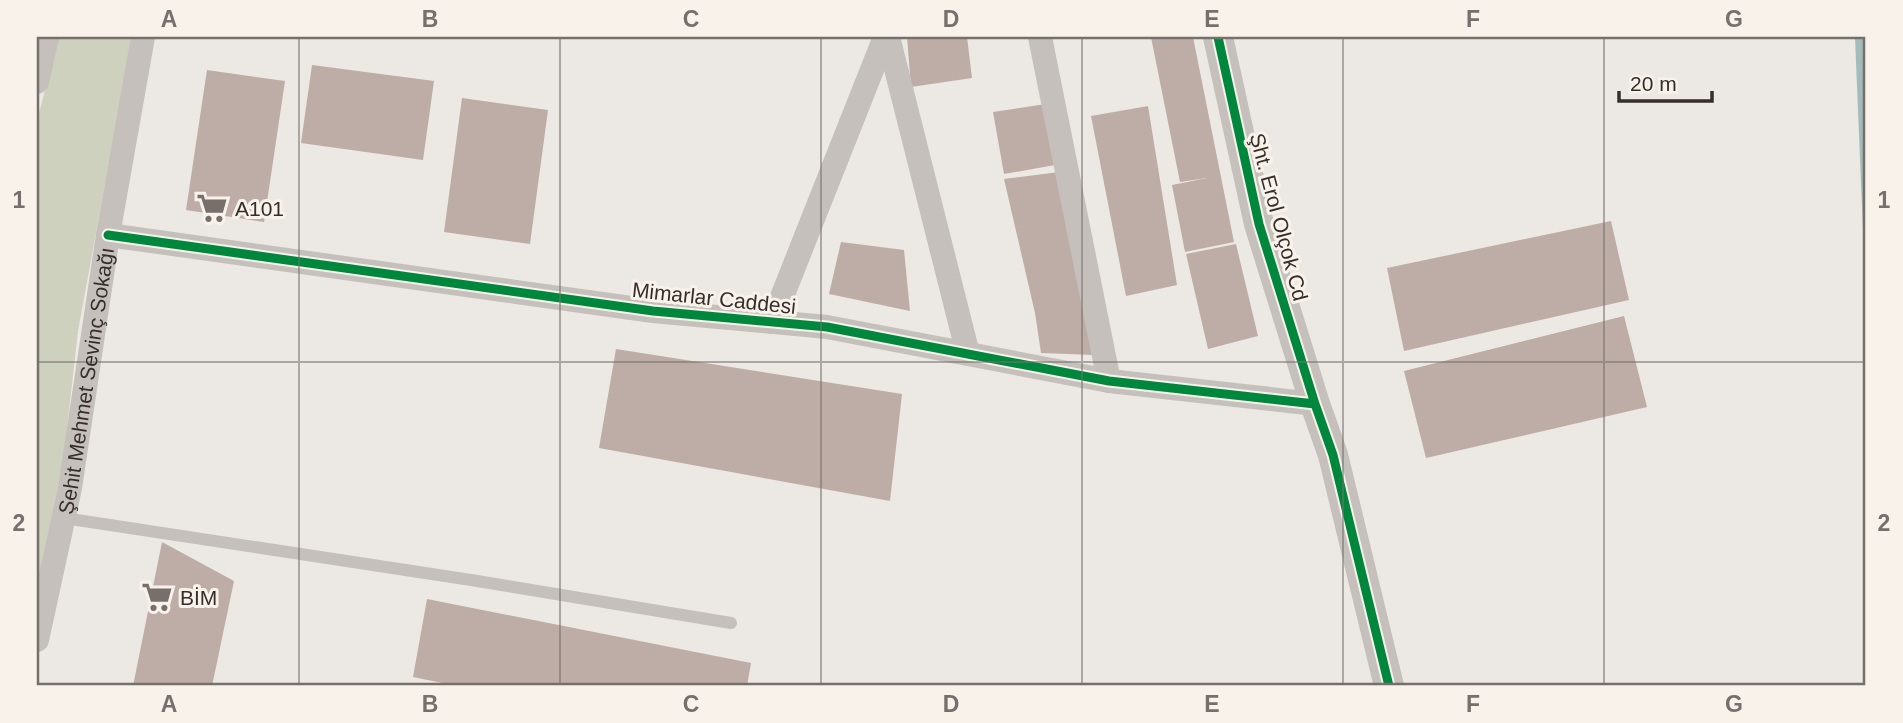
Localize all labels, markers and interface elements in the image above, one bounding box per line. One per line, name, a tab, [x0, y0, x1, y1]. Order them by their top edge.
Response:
text: A	[161, 6, 177, 32]
text: B	[422, 6, 438, 32]
text: C	[683, 6, 699, 32]
text: D	[943, 6, 959, 32]
text: E	[1204, 6, 1220, 32]
text: F	[1466, 6, 1480, 32]
text: G	[1725, 6, 1743, 32]
scale bar	[1619, 60, 1712, 104]
text: 20 m	[1630, 72, 1677, 95]
street label: Şht. Erol Olçok Cd	[1246, 131, 1312, 303]
text: 1	[13, 187, 26, 213]
text: 1	[1878, 187, 1891, 213]
supermarket icon: A101	[195, 191, 229, 225]
place label: A101	[235, 197, 284, 220]
street label: Şehit Mehmet Sevinç Sokağı	[53, 246, 118, 516]
street label: Mimarlar Caddesi	[631, 278, 797, 318]
text: 2	[13, 510, 25, 536]
text: 2	[1878, 510, 1890, 536]
supermarket icon: BİM	[140, 580, 174, 614]
place label: BİM	[180, 586, 217, 609]
text: A	[161, 691, 177, 717]
text: B	[422, 691, 438, 717]
text: C	[683, 691, 699, 717]
text: D	[943, 691, 959, 717]
text: E	[1204, 691, 1220, 717]
text: F	[1466, 691, 1480, 717]
text: G	[1725, 691, 1743, 717]

